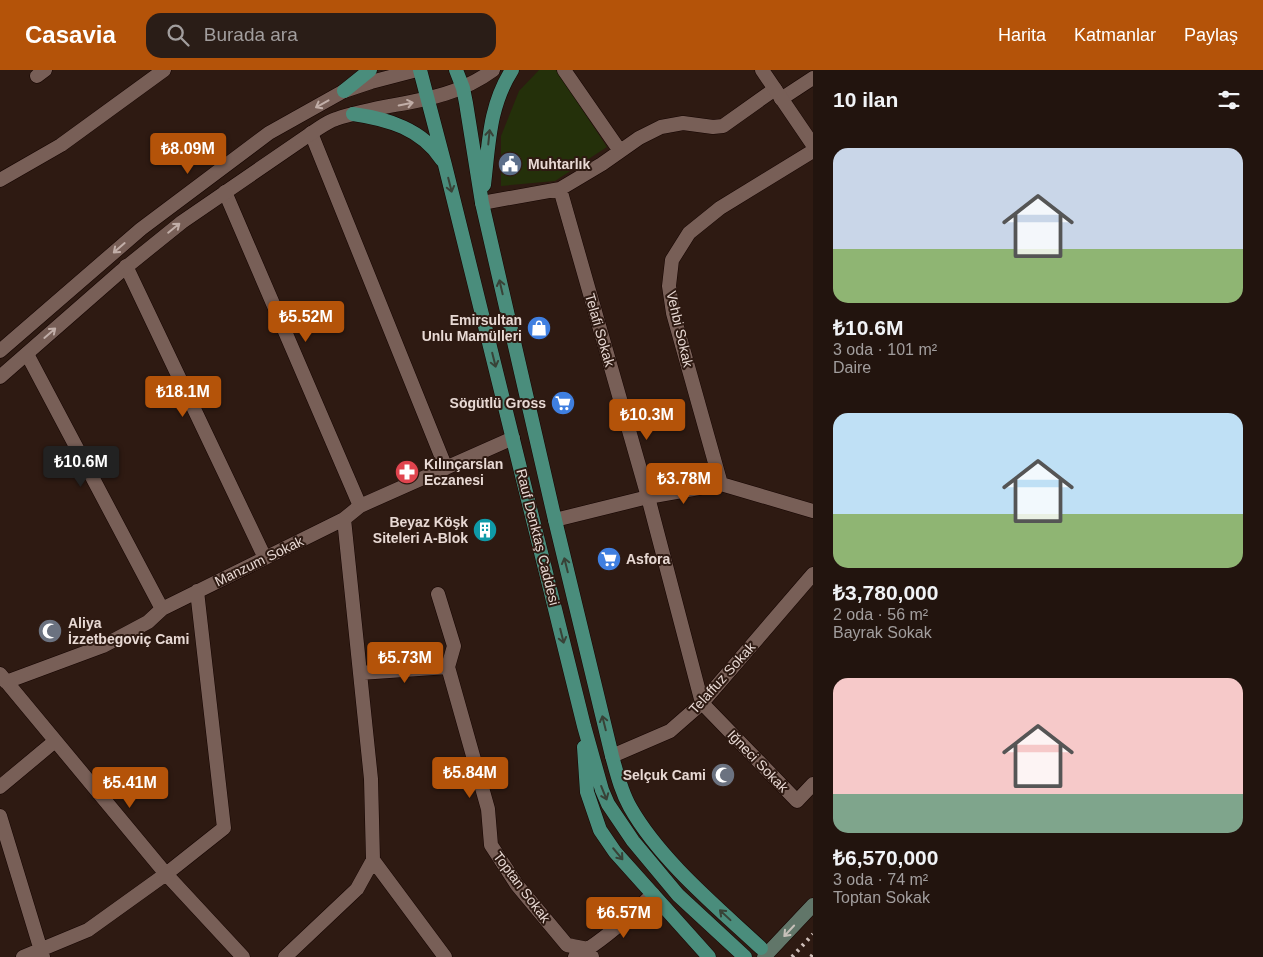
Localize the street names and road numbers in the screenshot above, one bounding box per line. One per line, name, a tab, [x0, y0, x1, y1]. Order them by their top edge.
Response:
street label: Vehbi Sokak	[663, 289, 697, 370]
street label: Telafi Sokak	[582, 292, 618, 369]
street label: Rauf Denktaş Caddesi	[513, 467, 563, 607]
street label: Manzum Sokak	[212, 532, 307, 589]
street label: Telaffuz Sokak	[686, 638, 759, 717]
street label: Iğneci Sokak	[724, 727, 792, 796]
street label: Toptan Sokak	[490, 848, 555, 926]

